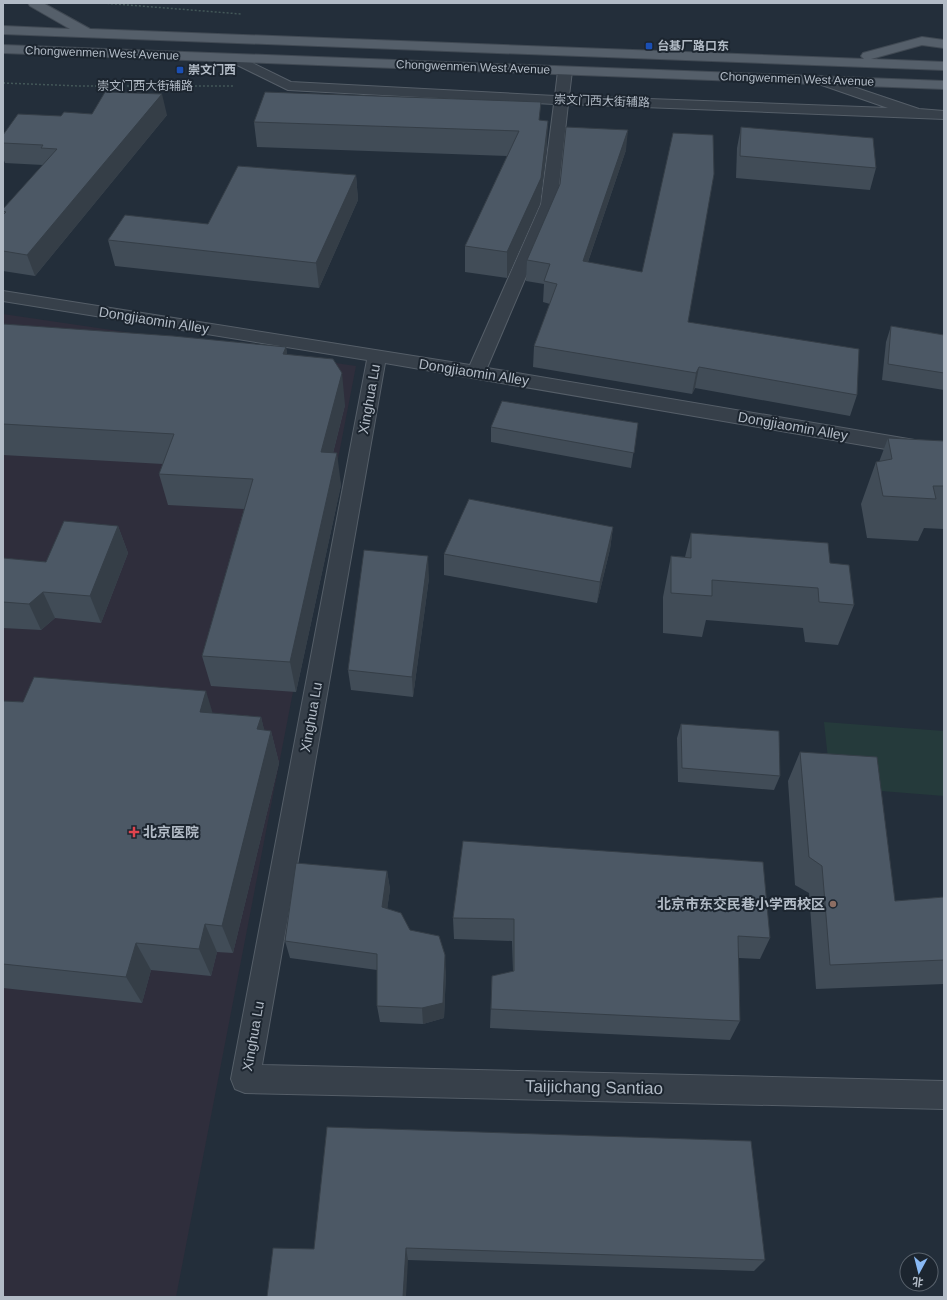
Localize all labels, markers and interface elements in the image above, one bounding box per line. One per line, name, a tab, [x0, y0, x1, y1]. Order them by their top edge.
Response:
place label: 台基厂路口东	[657, 39, 729, 53]
marker: 台基厂路口东	[644, 41, 654, 51]
street label: Chongwenmen West Avenue	[25, 43, 180, 63]
street label: Chongwenmen West Avenue	[396, 57, 551, 77]
place label: 崇文门西	[188, 63, 236, 77]
marker: 崇文门西	[175, 65, 185, 75]
street label: Chongwenmen West Avenue	[720, 69, 875, 89]
street label: 崇文门西大街辅路	[97, 79, 193, 93]
street label: 崇文门西大街辅路	[554, 92, 650, 110]
street label: Dongjiaomin Alley	[98, 303, 210, 337]
street label: Dongjiaomin Alley	[418, 355, 530, 389]
street label: Xinghua Lu	[355, 363, 383, 435]
street label: Dongjiaomin Alley	[737, 408, 849, 444]
street label: Xinghua Lu	[297, 681, 325, 753]
place label: 北京医院	[143, 824, 199, 840]
marker: 北京医院	[128, 826, 140, 838]
place label: 北京市东交民巷小学西校区	[657, 896, 825, 912]
marker: 北京市东交民巷小学西校区	[828, 899, 838, 909]
street label: Xinghua Lu	[239, 1000, 267, 1072]
street label: Taijichang Santiao	[525, 1077, 663, 1098]
north arrow	[899, 1252, 939, 1292]
text: 北	[912, 1275, 924, 1289]

